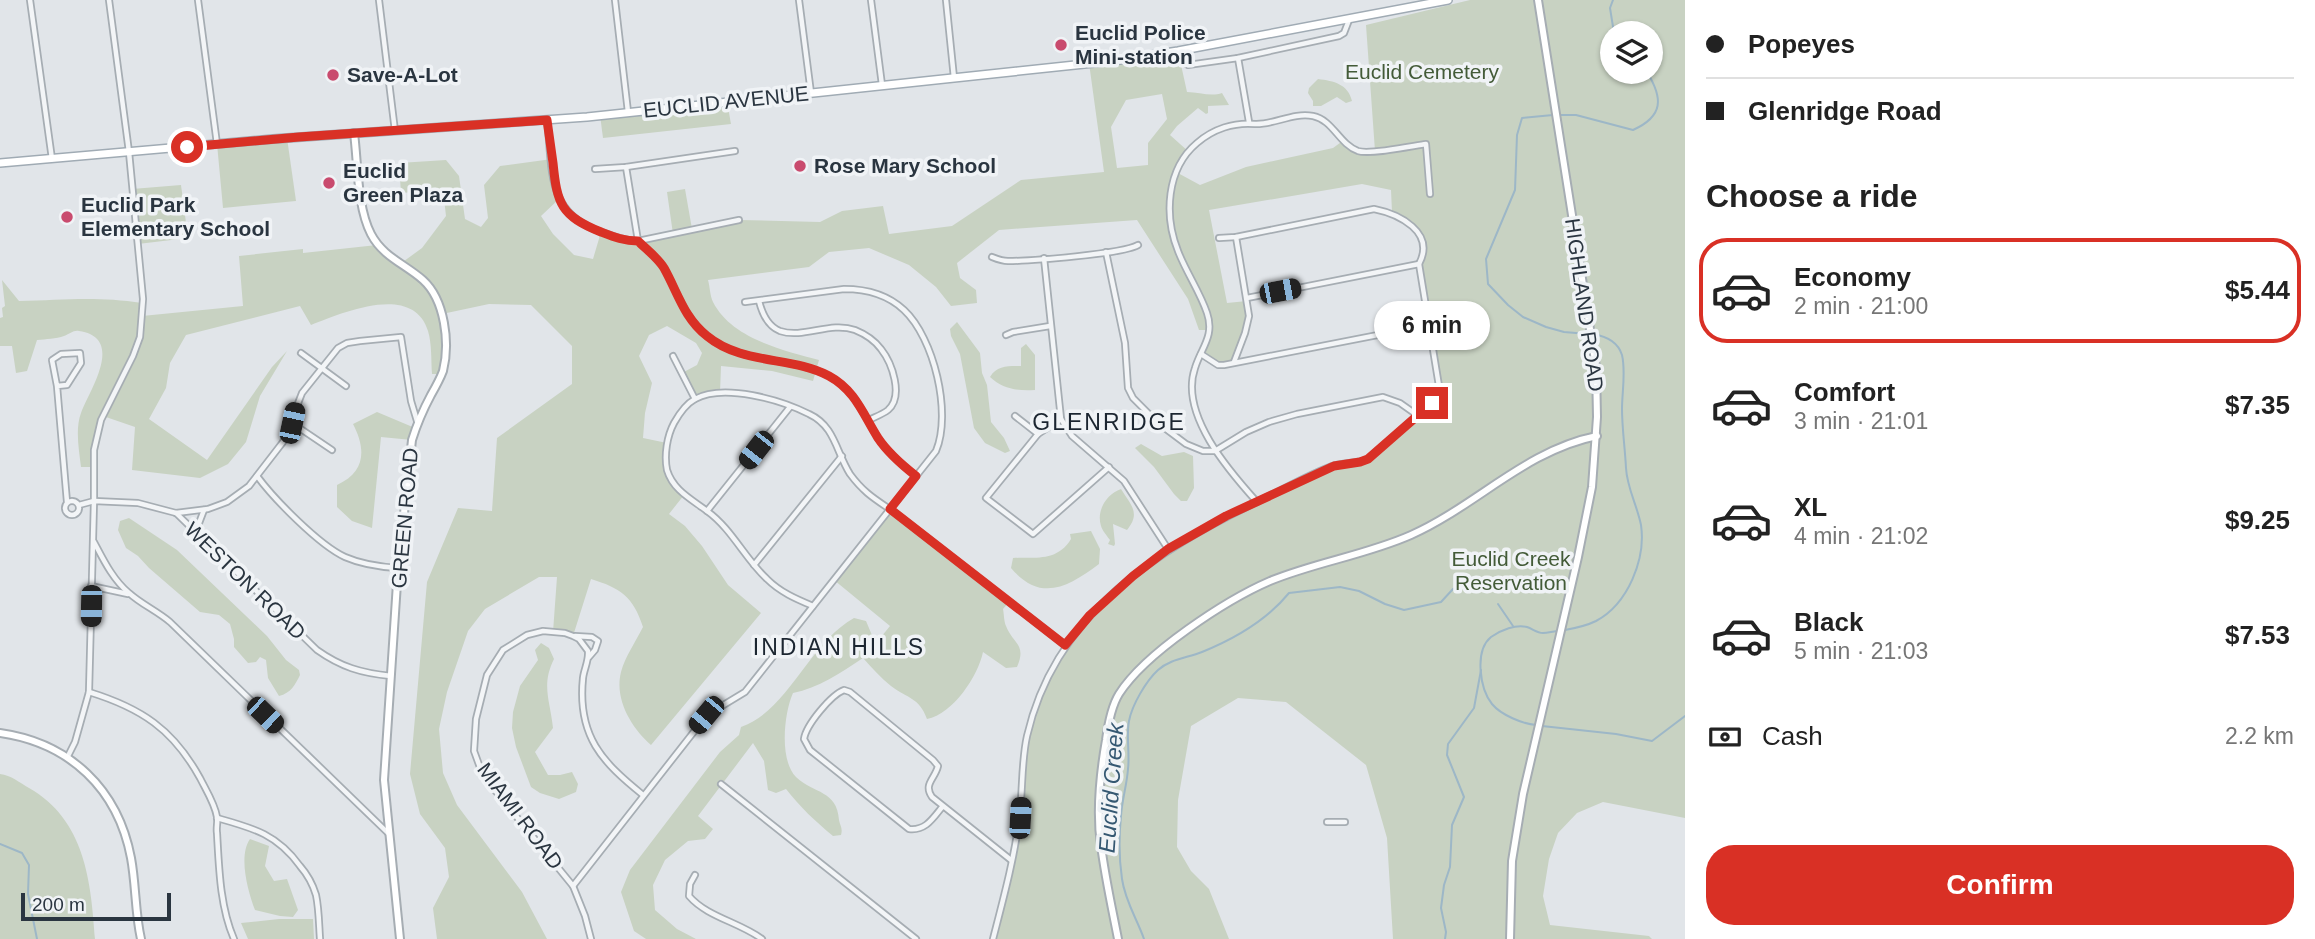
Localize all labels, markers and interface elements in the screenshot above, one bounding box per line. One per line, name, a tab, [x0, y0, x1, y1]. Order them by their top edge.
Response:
place label: Euclid Police Mini-station	[1075, 21, 1206, 68]
map controls	[1600, 21, 1663, 84]
button: layers	[1600, 21, 1663, 84]
text: Popeyes	[1748, 29, 1855, 59]
marker: Euclid Police Mini-station	[1053, 37, 1069, 53]
park label: Euclid Cemetery	[1345, 60, 1500, 83]
place label: Save-A-Lot	[347, 63, 458, 86]
marker: Save-A-Lot	[325, 67, 341, 83]
street label: EUCLID AVENUE	[642, 81, 810, 122]
text: Glenridge Road	[1748, 96, 1942, 126]
route start	[171, 131, 203, 163]
place label: Rose Mary School	[814, 154, 996, 177]
marker: Rose Mary School	[792, 158, 808, 174]
place label: Euclid Green Plaza	[343, 159, 464, 206]
marker: Euclid Green Plaza	[321, 175, 337, 191]
text: Choose a ride	[1706, 178, 1918, 214]
place label: Euclid Park Elementary School	[81, 193, 270, 240]
marker: Euclid Park Elementary School	[59, 209, 75, 225]
street label: HIGHLAND ROAD	[1561, 217, 1608, 393]
icon: car	[1710, 259, 1773, 322]
text: Economy	[1794, 262, 1911, 292]
text: $5.44	[2225, 275, 2290, 305]
car	[1258, 277, 1303, 305]
text: 2 min · 21:00	[1794, 293, 1928, 319]
callout: 6 min	[1374, 302, 1490, 350]
text: 6 min	[1402, 312, 1462, 338]
icon: car	[1710, 374, 1773, 437]
text: Comfort	[1794, 377, 1895, 407]
route end	[1416, 387, 1448, 419]
text: $7.35	[2225, 390, 2290, 420]
car	[278, 400, 307, 446]
text: 3 min · 21:01	[1794, 408, 1928, 434]
district label: GLENRIDGE	[1032, 409, 1186, 435]
car	[735, 427, 778, 473]
street label: GREEN ROAD	[387, 447, 422, 589]
icon: car	[1710, 489, 1773, 552]
text: XL	[1794, 492, 1827, 522]
text: $9.25	[2225, 505, 2290, 535]
street label: WESTON ROAD	[180, 517, 310, 644]
text: 4 min · 21:02	[1794, 523, 1928, 549]
park label: Euclid Creek Reservation	[1451, 547, 1571, 594]
car	[81, 585, 102, 627]
icon: car	[1710, 604, 1773, 667]
text: Black	[1794, 607, 1863, 637]
text: $7.53	[2225, 620, 2290, 650]
district label: INDIAN HILLS	[753, 634, 925, 660]
text: 5 min · 21:03	[1794, 638, 1928, 664]
car	[685, 692, 728, 738]
car	[243, 693, 288, 737]
icon: cash	[1706, 718, 1744, 756]
water label: Euclid Creek	[1093, 721, 1129, 854]
text: Cash	[1762, 721, 1823, 751]
text: 2.2 km	[2225, 723, 2294, 749]
street label: MIAMI ROAD	[473, 758, 568, 873]
car	[1009, 796, 1032, 840]
button: Confirm	[1706, 845, 2294, 925]
scale bar	[21, 890, 172, 922]
text: 200 m	[32, 894, 85, 915]

